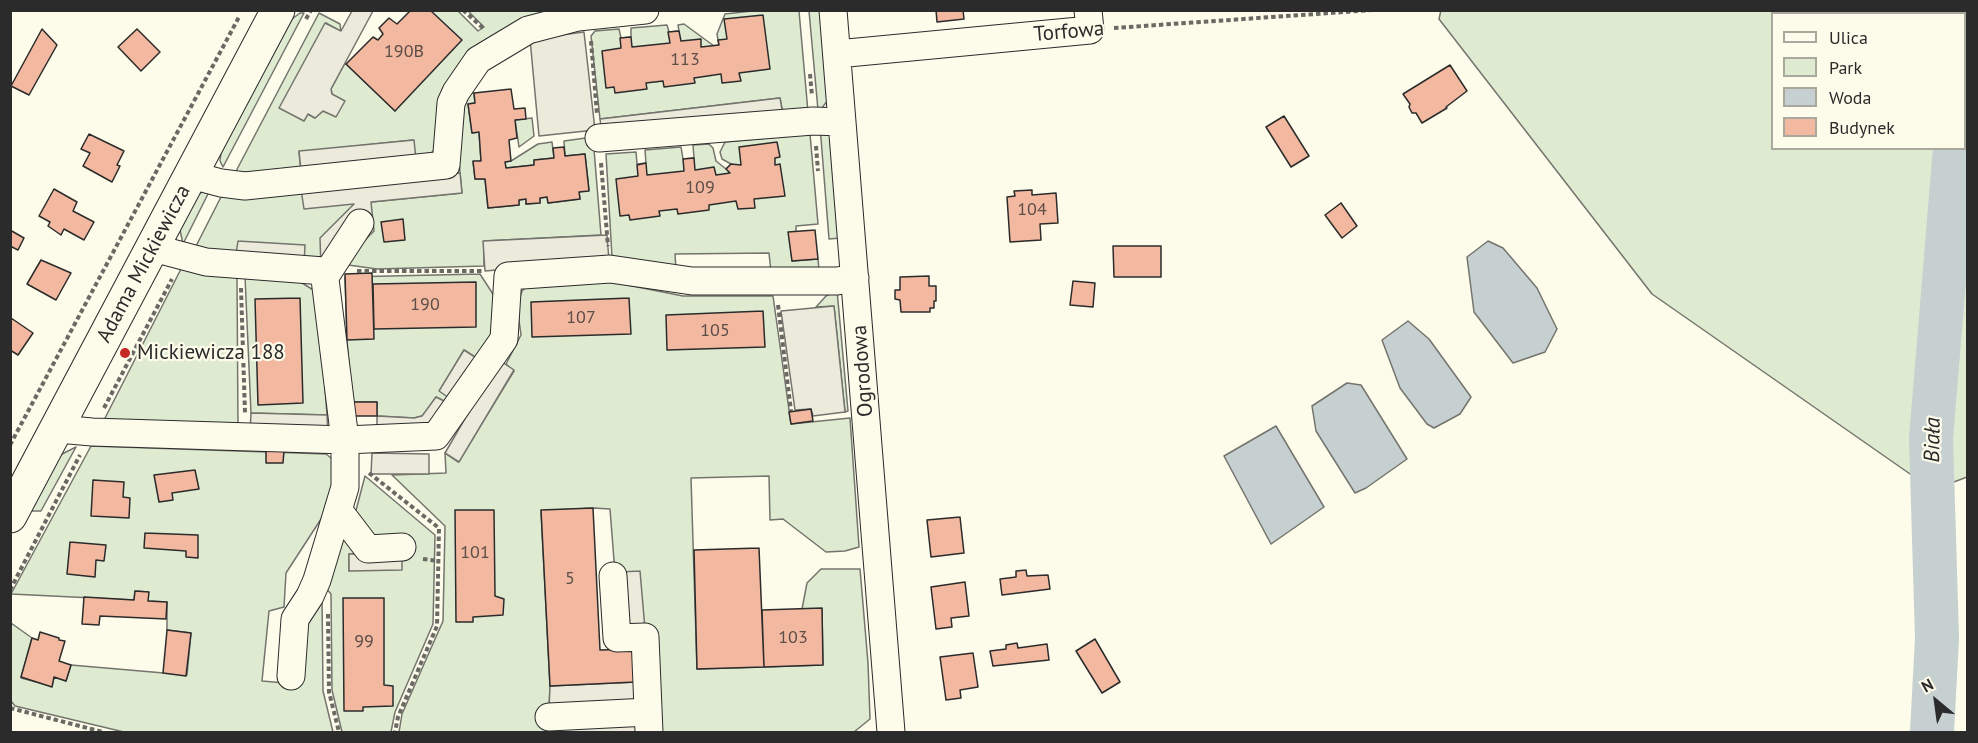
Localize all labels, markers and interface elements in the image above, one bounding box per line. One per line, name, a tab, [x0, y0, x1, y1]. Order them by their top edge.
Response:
legend	[1771, 12, 1966, 150]
street label: Torfowa	[1033, 16, 1105, 48]
text: Ulica	[1829, 26, 1868, 49]
house number: 190B	[384, 41, 424, 63]
house number: 113	[670, 49, 700, 71]
text: Park	[1829, 56, 1862, 79]
text: Woda	[1829, 86, 1871, 109]
text: Budynek	[1829, 116, 1895, 139]
house number: 109	[685, 177, 715, 199]
street label: Adama Mickiewicza	[92, 181, 196, 347]
house number: 104	[1017, 199, 1047, 221]
house number: 190	[410, 294, 440, 316]
house number: 107	[566, 307, 596, 329]
house number: 105	[700, 320, 730, 342]
street label: Ogrodowa	[847, 324, 879, 418]
place label: Mickiewicza 188	[137, 340, 285, 366]
marker: Mickiewicza 188	[118, 346, 132, 360]
water label: Biała	[1919, 417, 1947, 463]
house number: 101	[460, 542, 490, 564]
house number: 5	[565, 568, 575, 590]
house number: 103	[778, 627, 808, 649]
house number: 99	[354, 631, 374, 653]
north arrow	[1906, 671, 1966, 731]
text: N	[1918, 674, 1937, 697]

